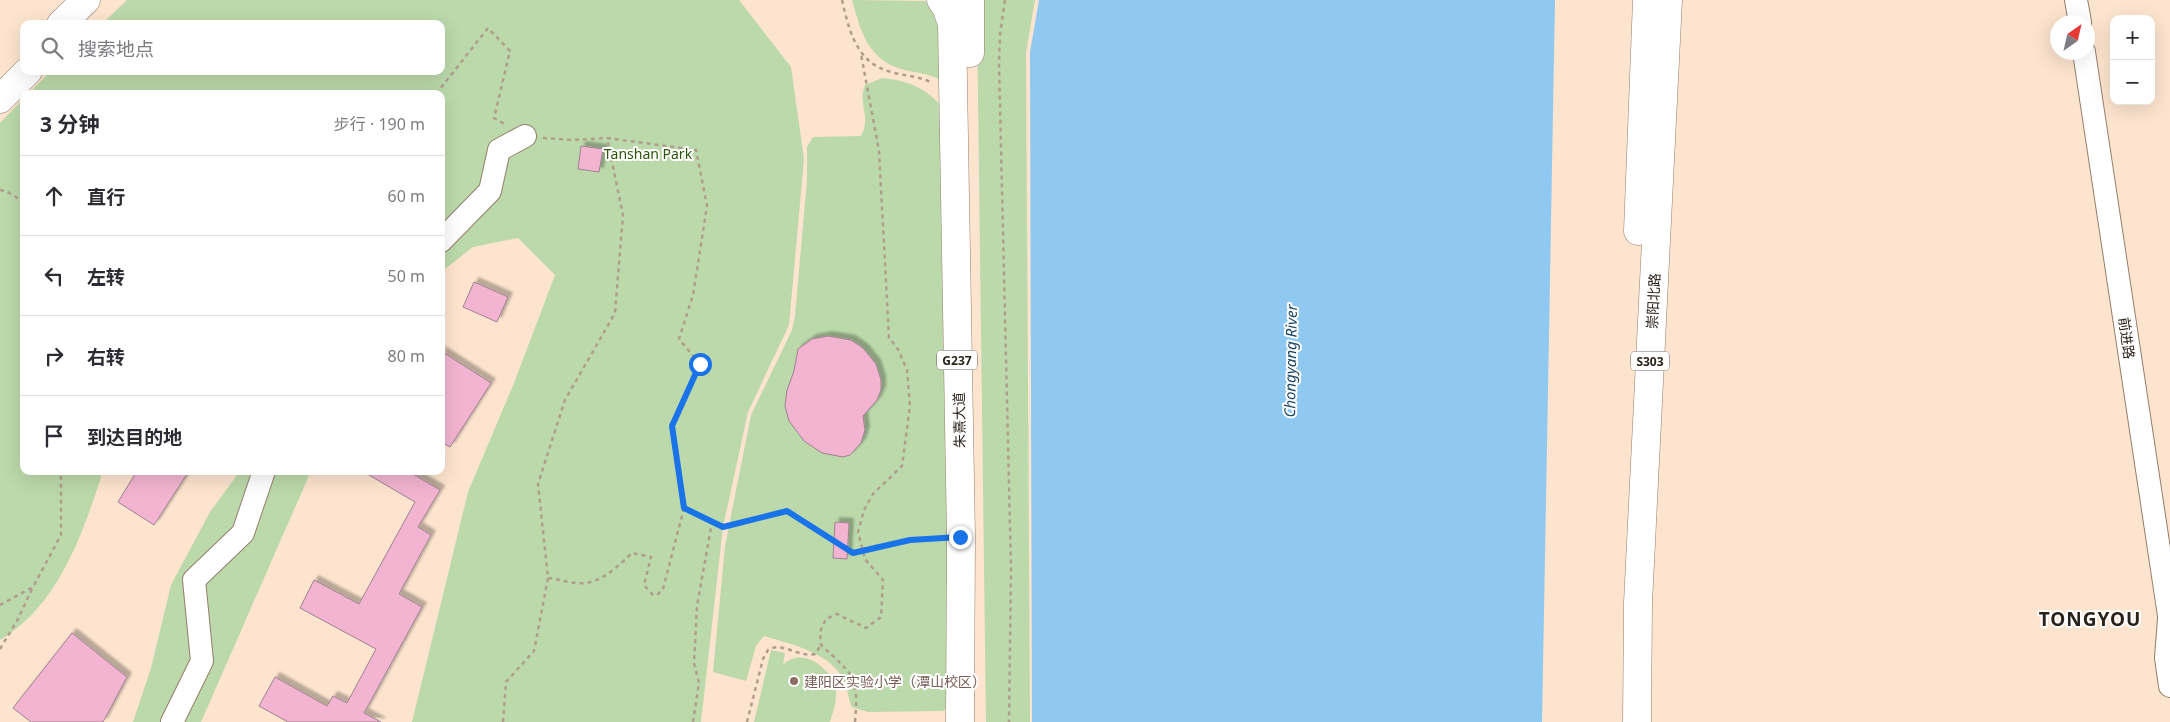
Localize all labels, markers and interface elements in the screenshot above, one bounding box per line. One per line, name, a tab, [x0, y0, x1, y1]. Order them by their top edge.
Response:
north arrow	[2050, 15, 2095, 60]
map controls	[2110, 15, 2155, 105]
button: +	[2110, 15, 2155, 60]
search box	[20, 20, 445, 75]
icon: search	[38, 34, 66, 62]
text: 搜索地点	[78, 36, 154, 62]
button: −	[2110, 60, 2155, 105]
text: 3 分钟	[40, 110, 99, 138]
text: 步行 · 190 m	[334, 113, 425, 135]
park label: Tanshan Park	[604, 144, 693, 163]
icon: ahead	[40, 182, 68, 210]
text: 直行	[87, 184, 125, 210]
text: 60 m	[388, 185, 425, 207]
icon: left	[40, 262, 68, 290]
text: 左转	[87, 264, 125, 290]
text: 50 m	[388, 265, 425, 287]
street label: 崇阳北路	[1642, 273, 1664, 329]
water label: Chongyang River	[1279, 303, 1301, 418]
street label: 前进路	[2115, 316, 2139, 360]
icon: right	[40, 342, 68, 370]
text: 右转	[87, 344, 125, 370]
text: 80 m	[388, 345, 425, 367]
road number: G237	[937, 350, 977, 370]
road number: S303	[1631, 352, 1669, 371]
route start	[689, 353, 712, 376]
street label: 朱熹大道	[949, 392, 969, 448]
icon: arrive	[40, 422, 68, 450]
text: 到达目的地	[87, 424, 182, 450]
route end	[949, 526, 972, 549]
district label: TONGYOU	[2039, 606, 2141, 632]
place label: 建阳区实验小学（潭山校区）	[804, 672, 986, 691]
marker: 建阳区实验小学（潭山校区）	[788, 675, 800, 687]

